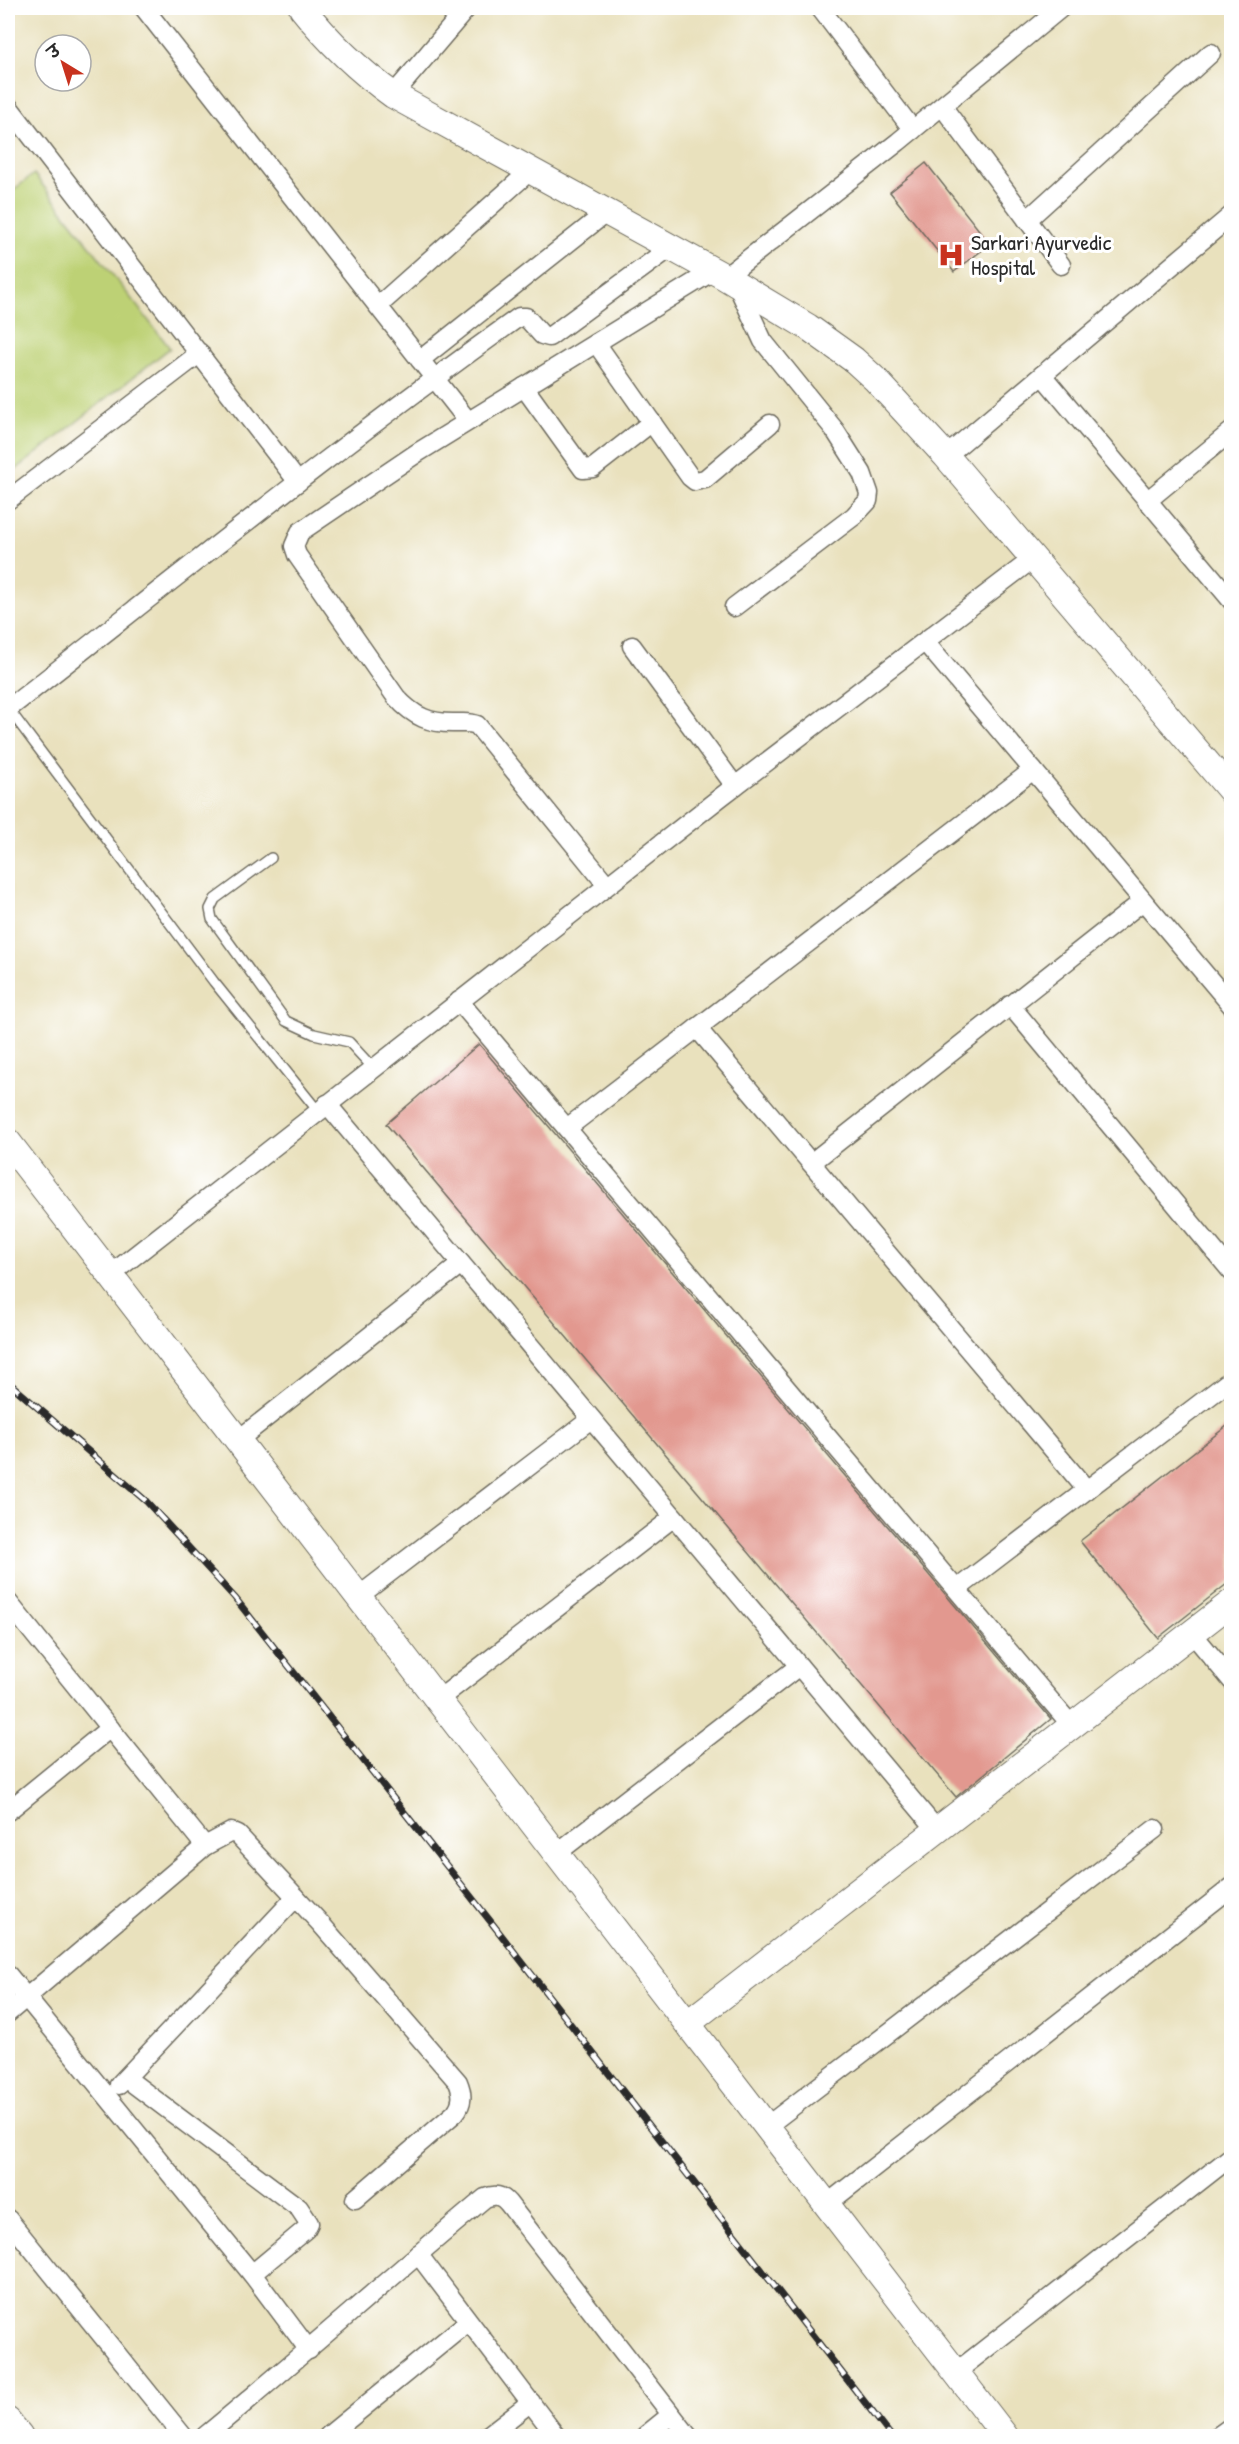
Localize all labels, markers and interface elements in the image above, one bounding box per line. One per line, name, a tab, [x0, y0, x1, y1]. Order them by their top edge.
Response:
north arrow	[33, 33, 93, 93]
text: उ	[41, 38, 66, 64]
place label: Sarkari Ayurvedic Hospital	[971, 227, 1112, 282]
hospital icon: Sarkari Ayurvedic Hospital	[936, 240, 966, 270]

